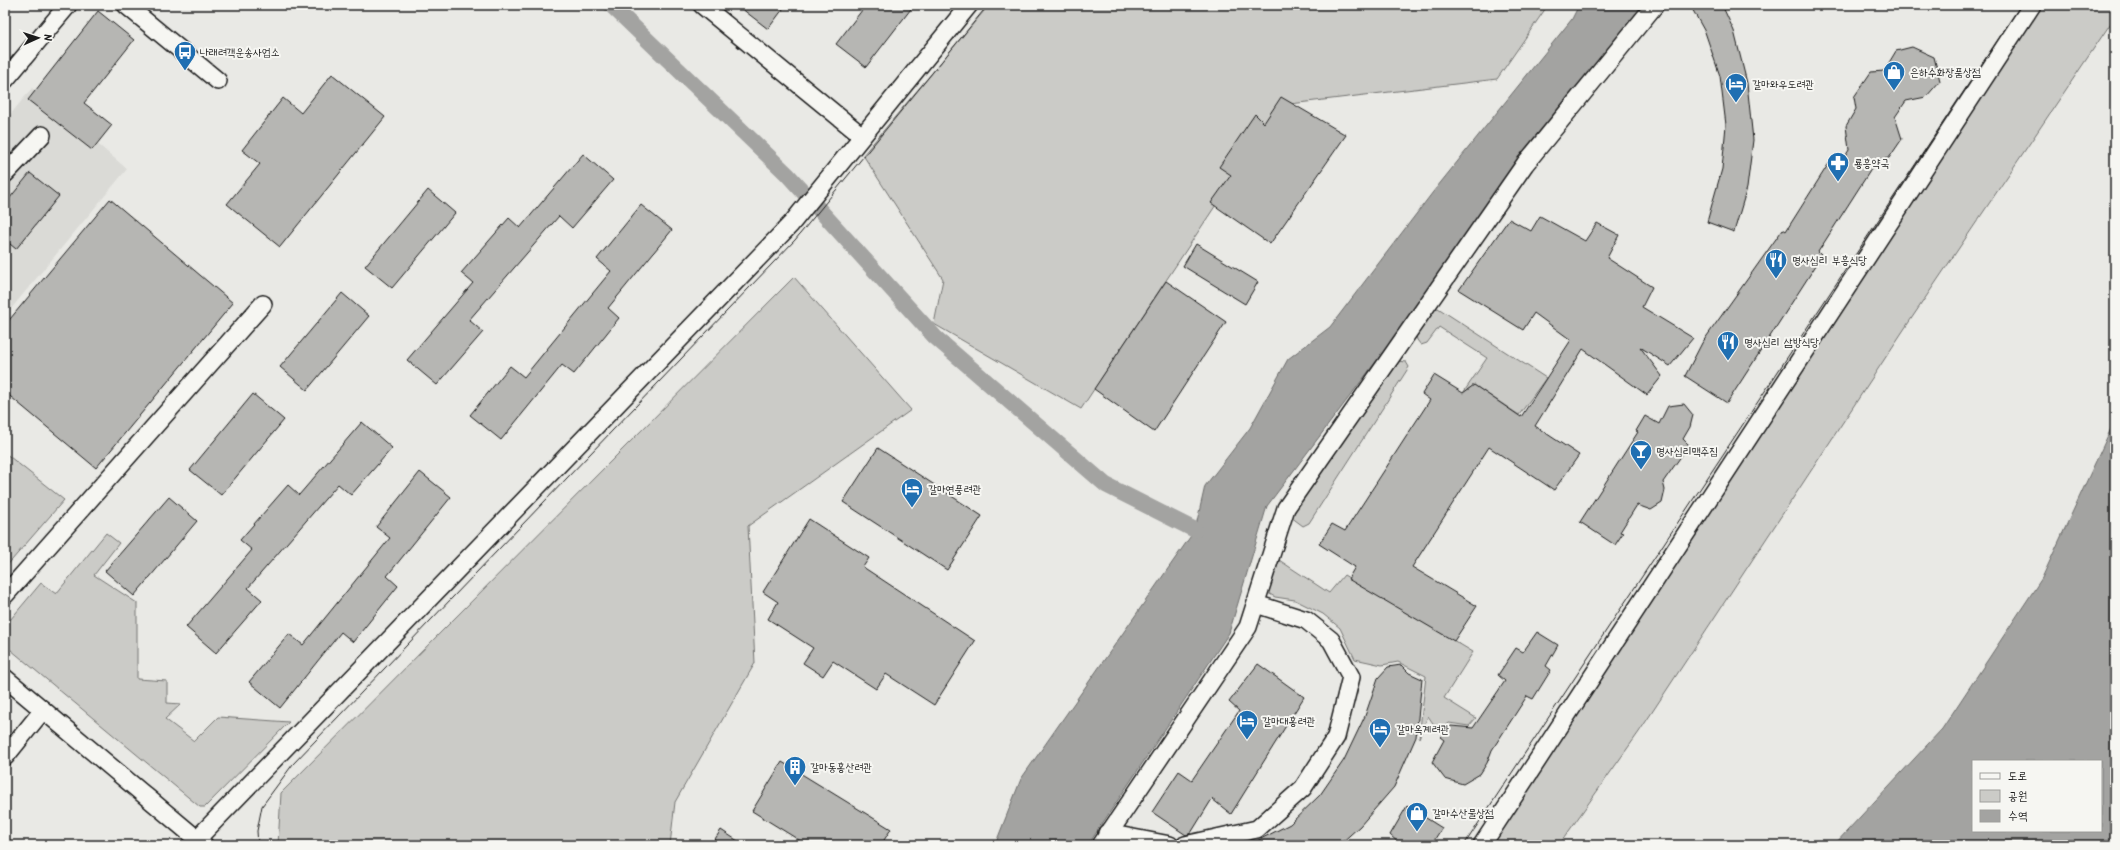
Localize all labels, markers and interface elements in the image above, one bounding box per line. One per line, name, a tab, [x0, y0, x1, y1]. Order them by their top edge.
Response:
north arrow	[18, 18, 58, 58]
text: N	[38, 34, 56, 42]
bus stop icon: 나래려객운송사업소	[172, 39, 198, 72]
place label: 나래려객운송사업소	[200, 44, 280, 62]
shop icon: 은하수화장품상점	[1881, 59, 1907, 92]
place label: 은하수화장품상점	[1910, 64, 1981, 82]
hotel icon: 갈마와우도려관	[1723, 71, 1749, 104]
place label: 갈마와우도려관	[1752, 76, 1814, 94]
pharmacy icon: 룡흥약국	[1825, 150, 1851, 183]
place label: 룡흥약국	[1854, 155, 1890, 173]
restaurant icon: 명사십리 부흥식당	[1763, 247, 1789, 280]
place label: 명사십리 부흥식당	[1792, 252, 1867, 270]
restaurant icon: 명사십리 삼방식당	[1715, 329, 1741, 362]
place label: 명사십리 삼방식당	[1744, 334, 1819, 352]
bar icon: 명사십리맥주집	[1628, 438, 1654, 471]
place label: 명사십리맥주집	[1656, 443, 1718, 461]
hotel icon: 갈마연풍려관	[899, 476, 925, 509]
place label: 갈마연풍려관	[928, 481, 981, 499]
hotel icon: 갈마대홍려관	[1234, 708, 1260, 741]
place label: 갈마대홍려관	[1262, 713, 1315, 731]
hotel icon: 갈마옥계려관	[1367, 716, 1393, 749]
place label: 갈마옥계려관	[1396, 721, 1449, 739]
building icon: 갈마동홍산려관	[782, 754, 808, 787]
place label: 갈마동홍산려관	[810, 759, 872, 777]
legend	[1972, 760, 2102, 832]
text: 도로	[2008, 767, 2027, 786]
text: 공원	[2008, 787, 2027, 806]
shop icon: 갈마수산물상점	[1404, 800, 1430, 833]
place label: 갈마수산물상점	[1432, 805, 1494, 823]
text: 수역	[2008, 807, 2028, 826]

